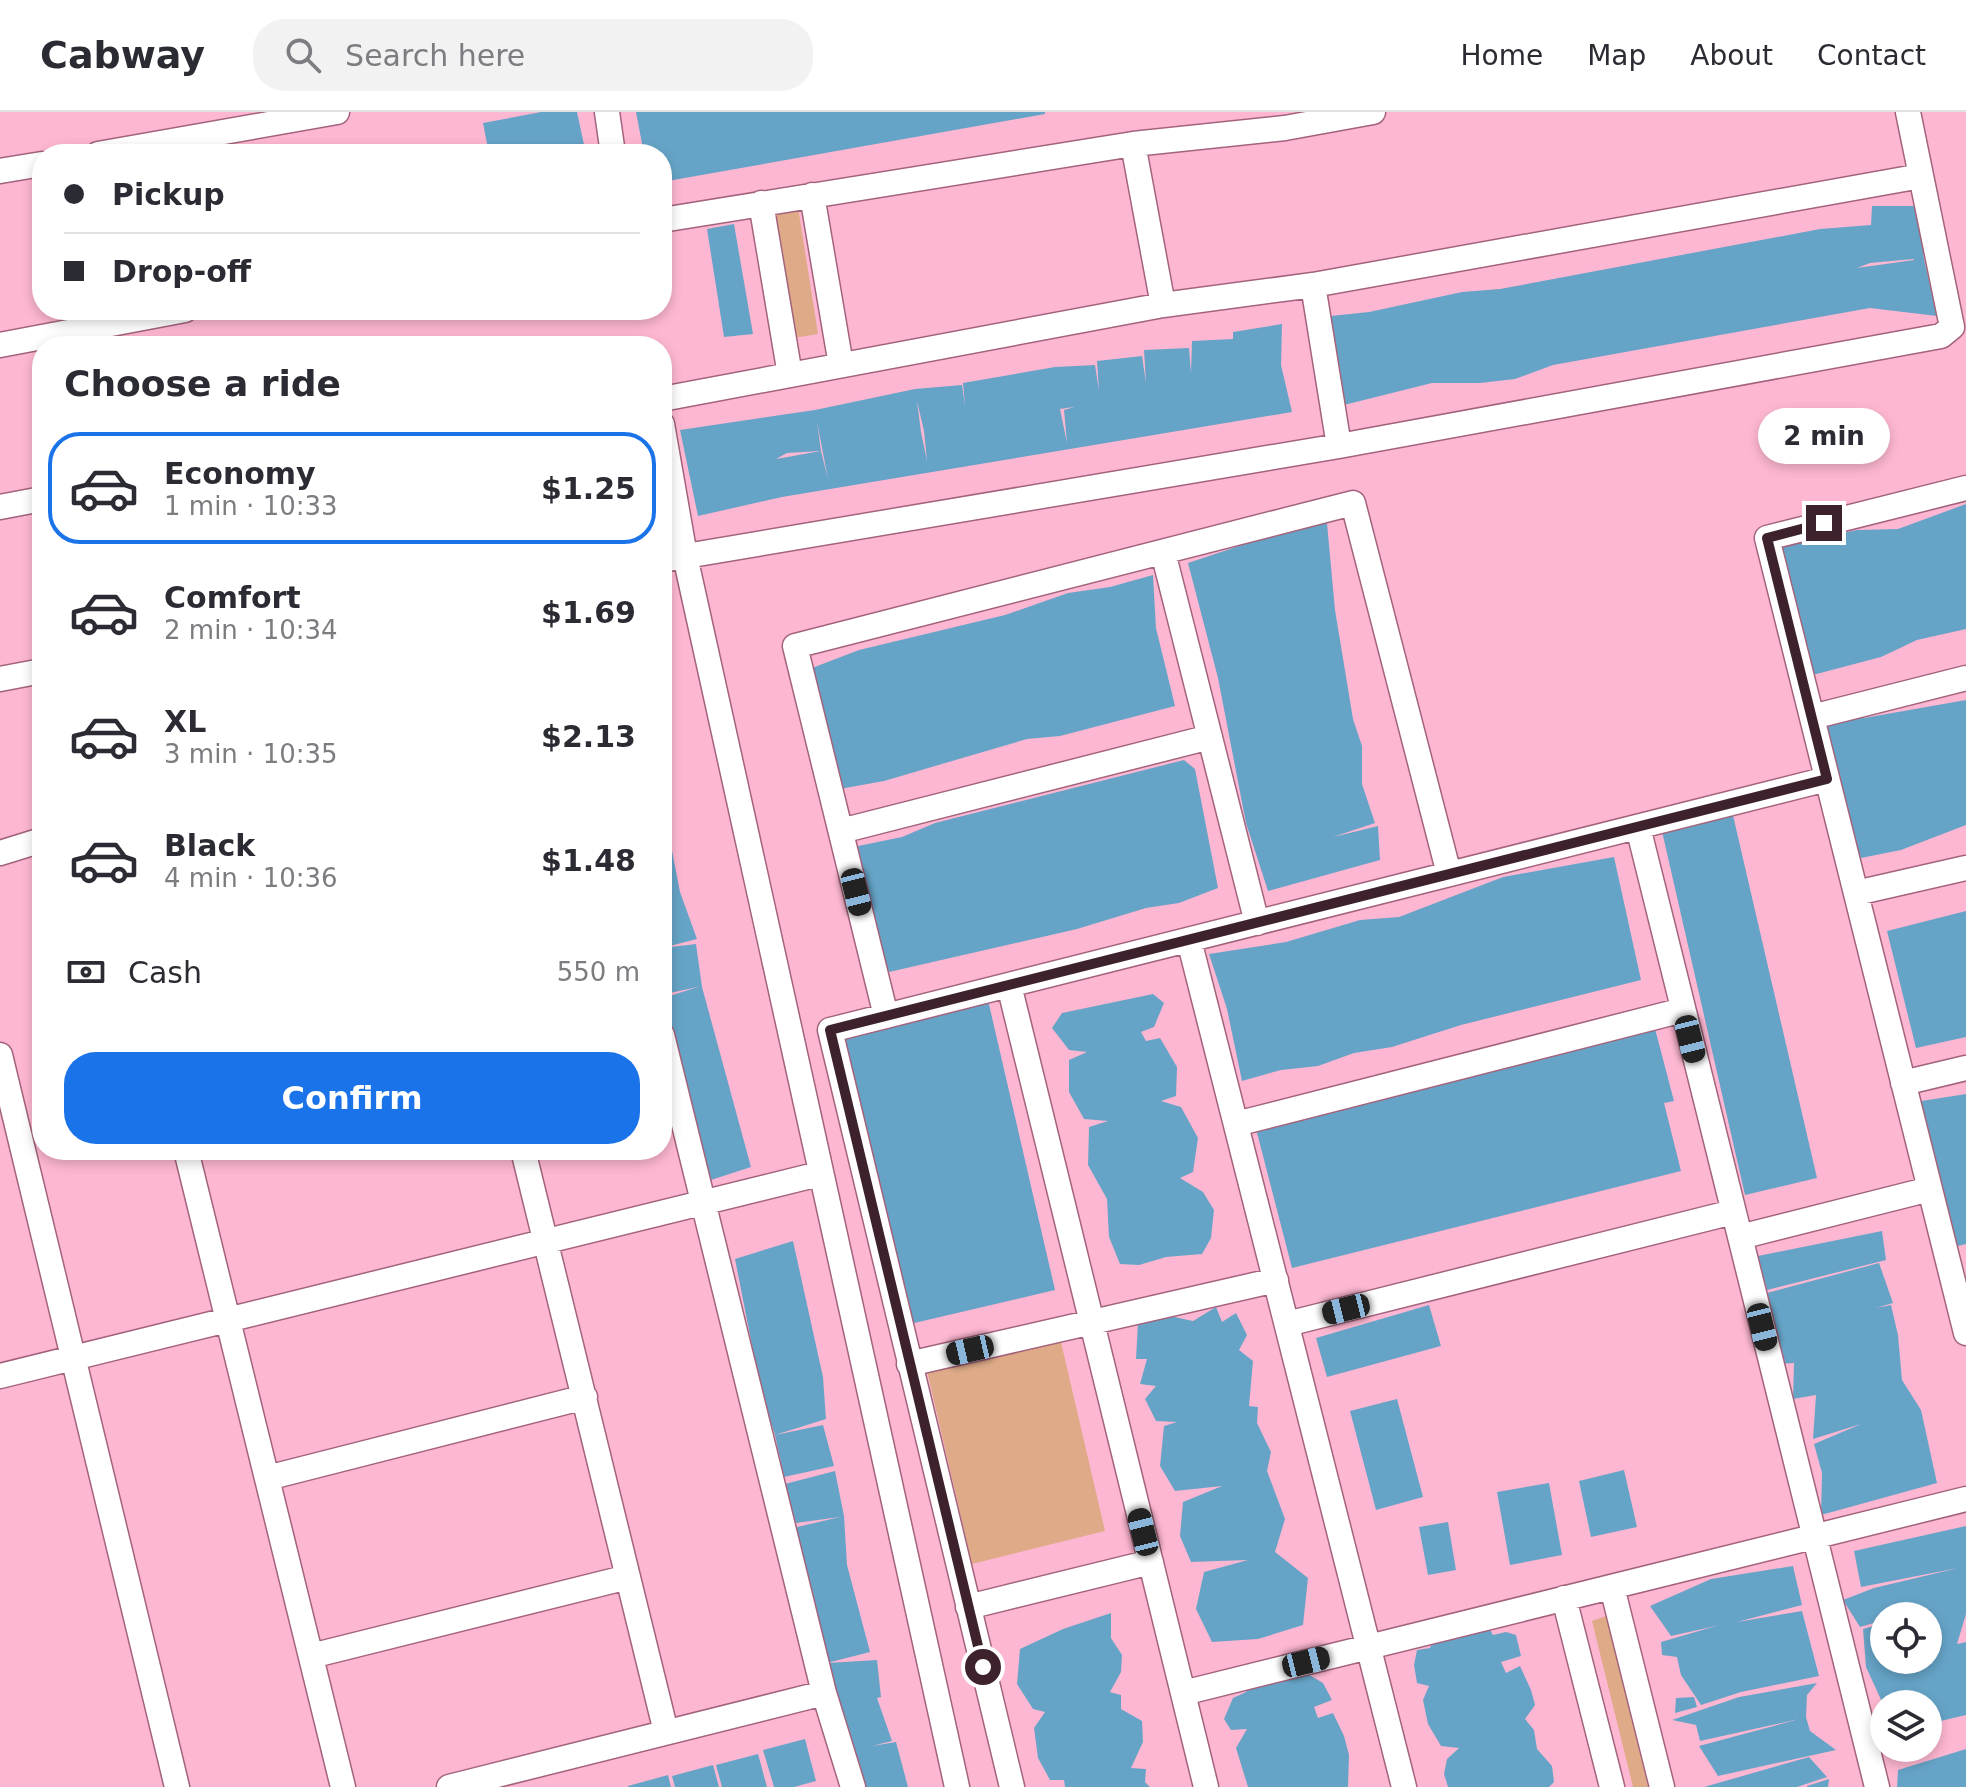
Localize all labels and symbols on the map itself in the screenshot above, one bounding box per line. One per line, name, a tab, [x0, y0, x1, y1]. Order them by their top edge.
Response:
callout: 2 min	[1758, 407, 1890, 463]
route end	[1806, 505, 1842, 541]
car	[839, 866, 873, 918]
car	[1673, 1013, 1707, 1065]
car	[1320, 1292, 1372, 1326]
car	[1745, 1301, 1779, 1353]
car	[944, 1333, 996, 1367]
car	[1126, 1506, 1160, 1558]
car	[1280, 1645, 1332, 1679]
route start	[965, 1649, 1001, 1685]

